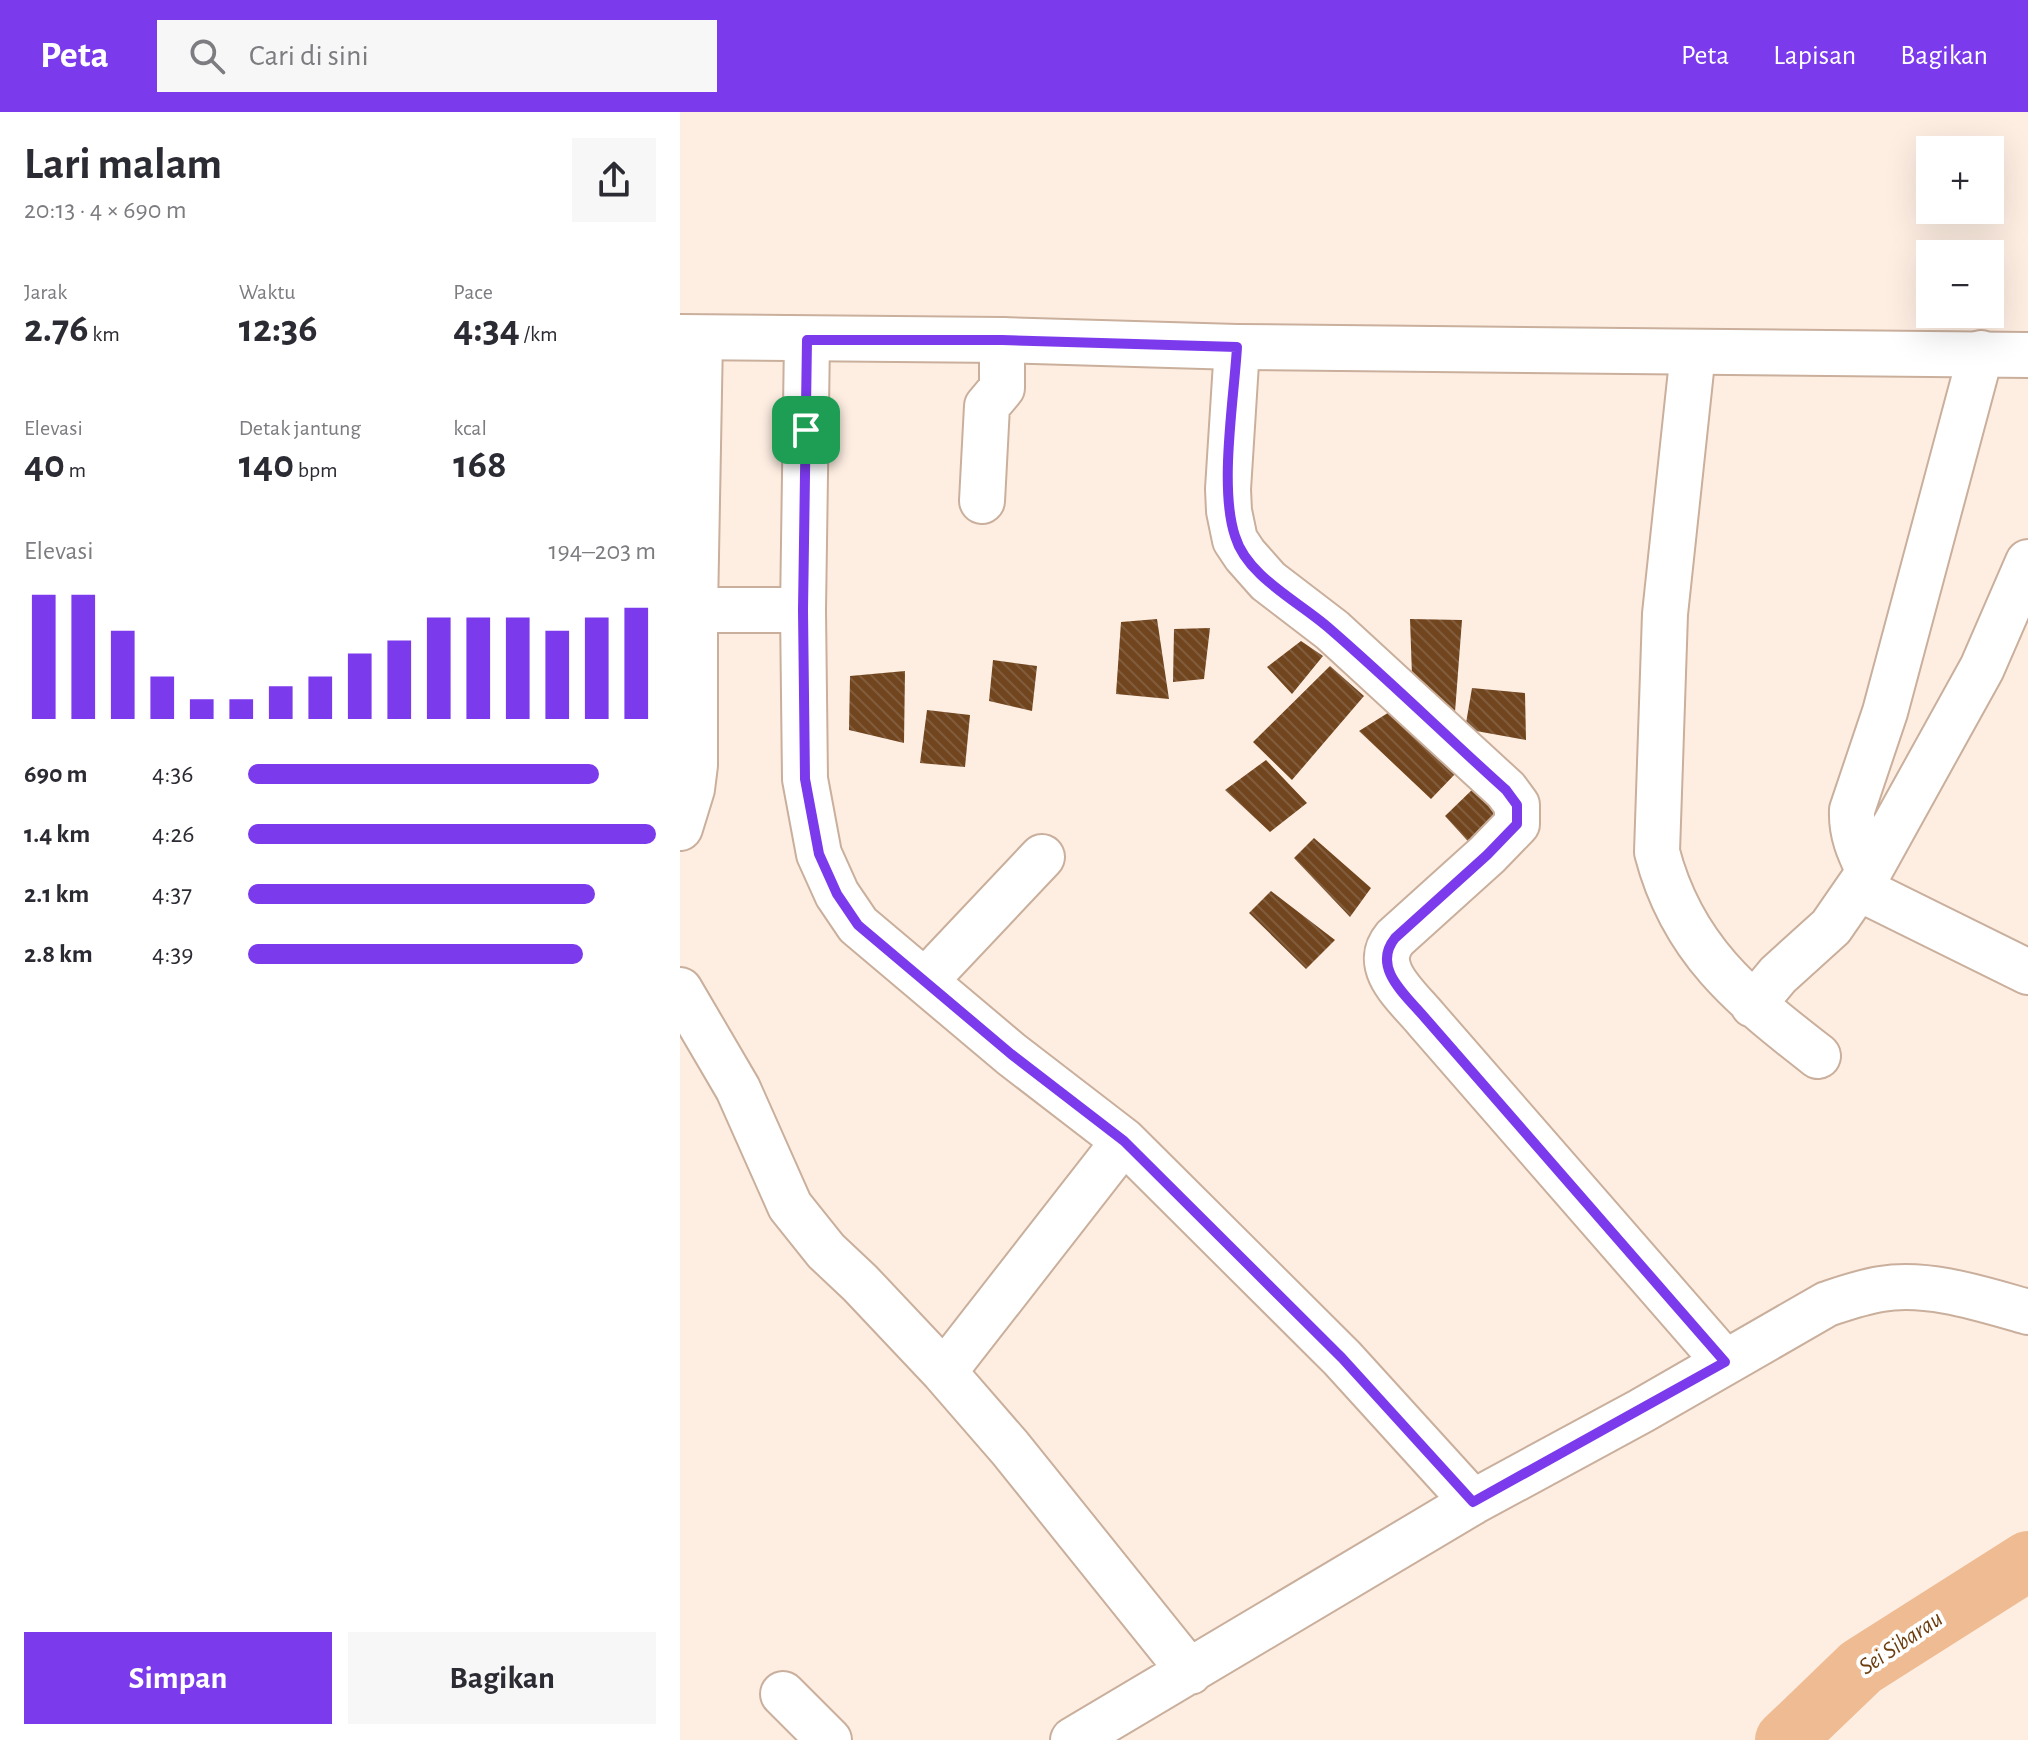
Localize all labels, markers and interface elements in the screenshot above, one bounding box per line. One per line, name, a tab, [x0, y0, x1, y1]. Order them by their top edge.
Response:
search box	[157, 20, 717, 92]
icon: search	[185, 34, 229, 78]
text: Peta	[40, 37, 109, 75]
text: Cari di sini	[249, 41, 369, 71]
text: Peta	[1681, 42, 1729, 70]
text: Lapisan	[1773, 42, 1856, 70]
text: Bagikan	[1900, 42, 1988, 70]
map controls	[1916, 136, 2004, 328]
button: +	[1916, 136, 2004, 224]
button: share	[572, 138, 656, 222]
text: Lari malam	[24, 143, 222, 187]
text: 20:13 · 4 × 690 m	[24, 197, 187, 223]
button: −	[1916, 240, 2004, 328]
text: Jarak	[24, 281, 67, 303]
text: Waktu	[239, 281, 296, 303]
text: Pace	[453, 281, 493, 303]
text: 2.76	[24, 309, 89, 349]
text: 12:36	[239, 309, 318, 349]
text: 4:34	[453, 309, 520, 349]
text: km	[89, 323, 120, 345]
text: /km	[520, 323, 558, 345]
pin	[772, 396, 840, 464]
icon: arrive	[784, 408, 828, 452]
text: Elevasi	[24, 417, 83, 439]
text: Detak jantung	[239, 417, 361, 439]
text: kcal	[453, 417, 487, 439]
text: 40	[24, 445, 65, 485]
text: 140	[239, 445, 294, 485]
text: 168	[453, 445, 507, 485]
text: m	[65, 459, 86, 481]
text: bpm	[294, 459, 338, 481]
text: Elevasi	[24, 538, 93, 564]
text: 194–203 m	[549, 538, 656, 564]
text: 690 m	[24, 761, 88, 787]
text: 4:36	[152, 761, 193, 787]
text: 1.4 km	[24, 821, 90, 847]
text: 4:26	[152, 821, 195, 847]
text: 2.1 km	[24, 881, 89, 907]
text: 4:37	[152, 881, 192, 907]
text: 2.8 km	[24, 941, 93, 967]
text: 4:39	[152, 941, 193, 967]
water label: Sei Sibarau	[1855, 1607, 1947, 1679]
button: Simpan	[24, 1632, 332, 1724]
button: Bagikan	[348, 1632, 656, 1724]

